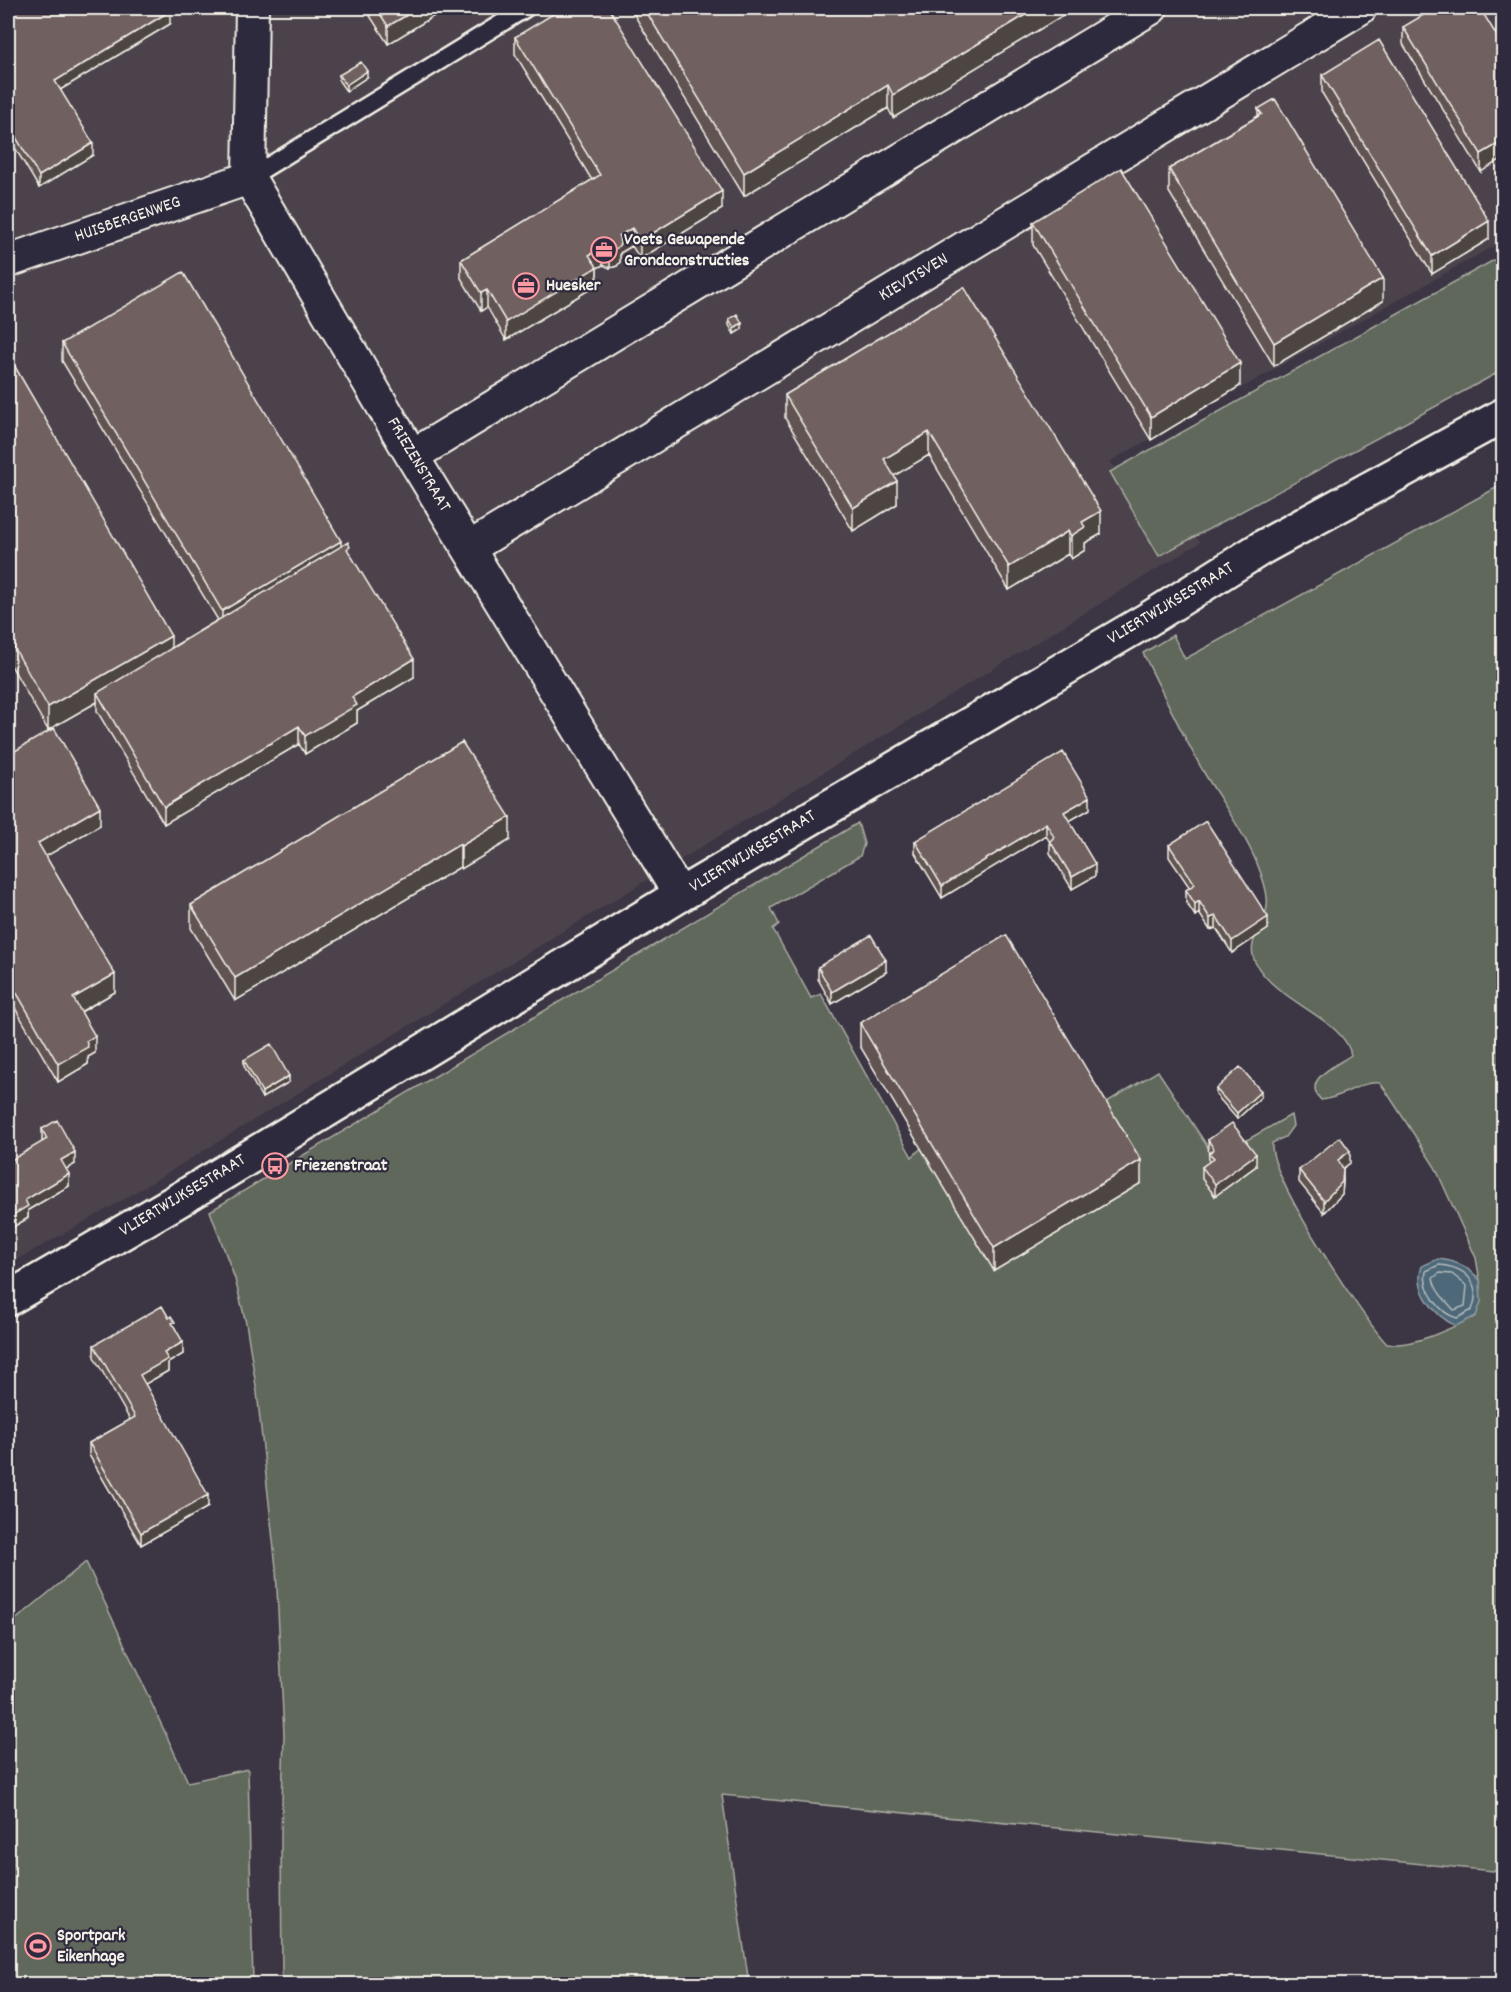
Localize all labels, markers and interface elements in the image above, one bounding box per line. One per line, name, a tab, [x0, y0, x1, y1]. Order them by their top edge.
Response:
street label: HUISBERGENWEG	[72, 190, 184, 250]
place label: Voets Gewapende Grondconstructies	[624, 228, 750, 274]
office icon: Voets Gewapende Grondconstructies	[589, 235, 619, 265]
street label: KIEVITSVEN	[874, 247, 954, 309]
office icon: Huesker	[511, 271, 541, 301]
place label: Huesker	[546, 274, 601, 299]
street label: FRIEZENSTRAAT	[380, 413, 456, 517]
street label: VLIERTWIJKSESTRAAT	[1103, 556, 1239, 652]
street label: VLIERTWIJKSESTRAAT	[685, 804, 821, 900]
street label: VLIERTWIJKSESTRAAT	[115, 1148, 251, 1244]
bus stop icon: Friezenstraat	[260, 1151, 290, 1181]
place label: Friezenstraat	[294, 1154, 388, 1179]
place label: Sportpark Eikenhage	[57, 1924, 126, 1970]
sports icon: Sportpark Eikenhage	[23, 1931, 53, 1961]

